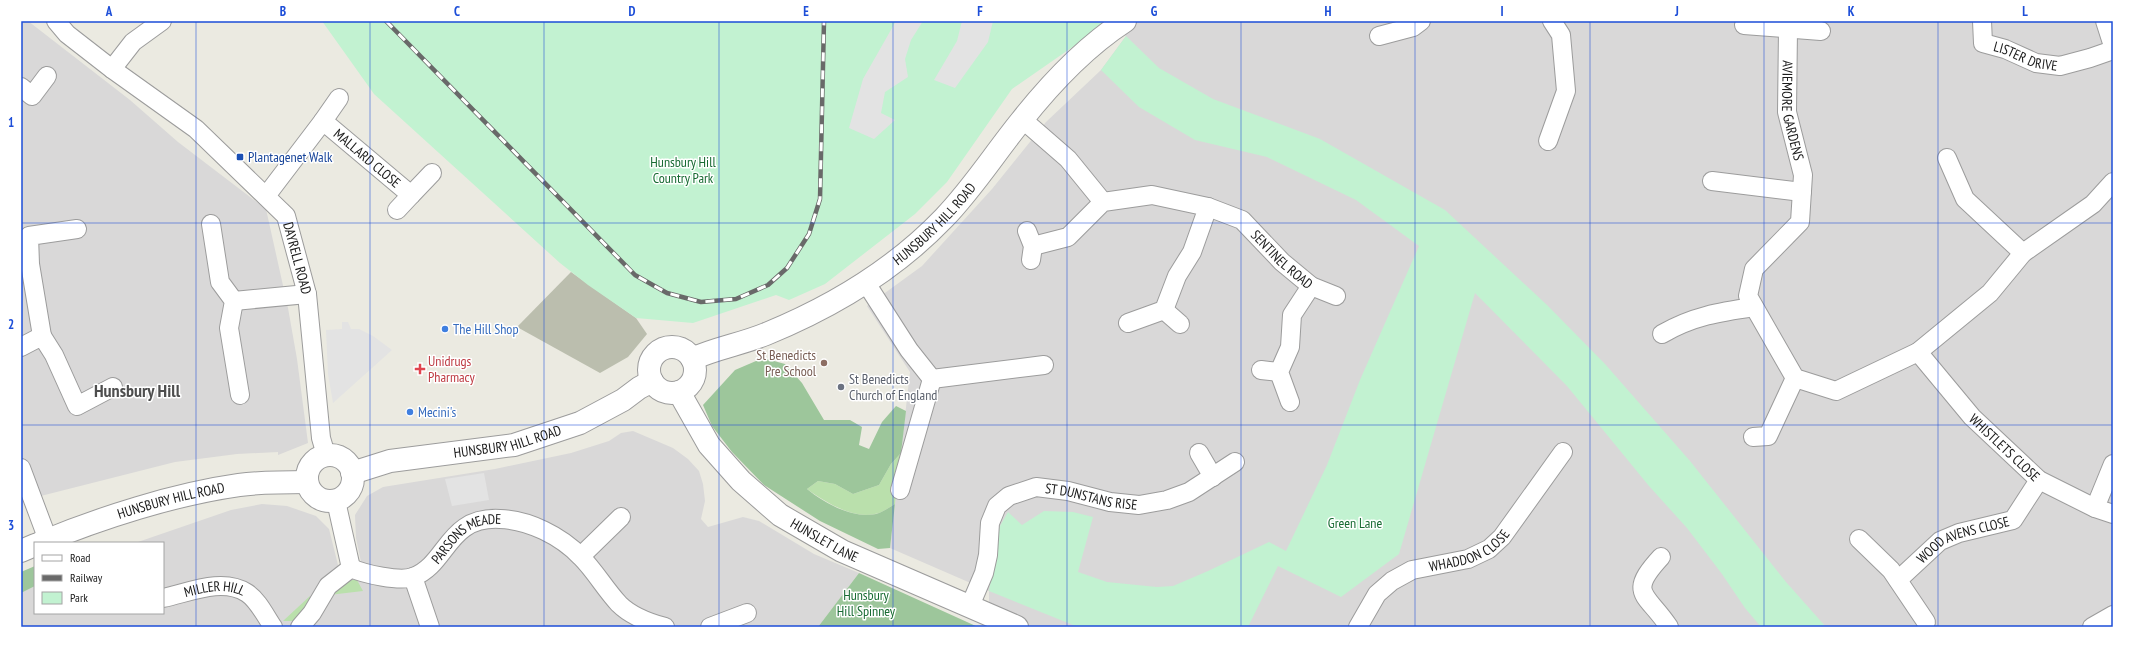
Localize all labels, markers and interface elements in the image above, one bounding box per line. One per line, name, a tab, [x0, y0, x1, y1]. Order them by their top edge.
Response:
text: A	[105, 3, 113, 20]
text: B	[280, 3, 286, 20]
text: C	[454, 3, 460, 20]
text: D	[629, 3, 636, 20]
text: E	[803, 3, 809, 20]
text: F	[977, 3, 983, 20]
text: G	[1151, 3, 1158, 20]
text: H	[1325, 3, 1332, 20]
text: I	[1500, 3, 1504, 20]
text: J	[1674, 3, 1679, 20]
text: K	[1848, 3, 1855, 20]
text: L	[2022, 3, 2028, 20]
street label: LISTER DRIVE	[1992, 37, 2059, 75]
street label: AVIEMORE GARDENS	[1778, 60, 1808, 162]
text: 1	[8, 114, 14, 131]
street label: MALLARD CLOSE	[330, 125, 404, 192]
place label: Plantagenet Walk	[248, 148, 333, 166]
marker: Plantagenet Walk	[235, 152, 245, 162]
park label: Hunsbury Hill Country Park	[650, 153, 716, 187]
street label: HUNSBURY HILL ROAD	[889, 179, 980, 269]
street label: DAYRELL ROAD	[279, 220, 316, 296]
street label: SENTINEL ROAD	[1247, 226, 1317, 293]
text: 2	[8, 316, 14, 333]
place label: The Hill Shop	[453, 320, 519, 338]
marker: The Hill Shop	[440, 324, 450, 334]
place label: St Benedicts Pre School	[756, 346, 817, 380]
place label: Unidrugs Pharmacy	[428, 352, 475, 386]
marker: St Benedicts Pre School	[819, 358, 829, 368]
marker: Unidrugs Pharmacy	[415, 364, 425, 374]
place label: St Benedicts Church of England	[849, 370, 937, 404]
district label: Hunsbury Hill	[94, 379, 181, 402]
marker: St Benedicts Church of England	[836, 382, 846, 392]
place label: Mecini's	[418, 403, 457, 421]
marker: Mecini's	[405, 407, 415, 417]
street label: WHISTLETS CLOSE	[1965, 410, 2044, 485]
street label: HUNSBURY HILL ROAD	[452, 421, 563, 462]
street label: HUNSBURY HILL ROAD	[115, 478, 226, 523]
street label: ST DUNSTANS RISE	[1044, 479, 1138, 514]
street label: PARSONS MEADE	[427, 510, 501, 567]
street label: WOOD AVENS CLOSE	[1913, 512, 2011, 567]
street label: HUNSLET LANE	[787, 514, 861, 566]
park label: Green Lane	[1328, 514, 1382, 532]
text: 3	[8, 517, 14, 534]
street label: WHADDON CLOSE	[1427, 526, 1513, 575]
legend	[34, 542, 164, 614]
text: Road	[70, 550, 90, 565]
text: Railway	[70, 570, 103, 585]
street label: MILLER HILL	[182, 577, 249, 601]
park label: Hunsbury Hill Spinney	[837, 586, 896, 620]
text: Park	[70, 590, 88, 605]

